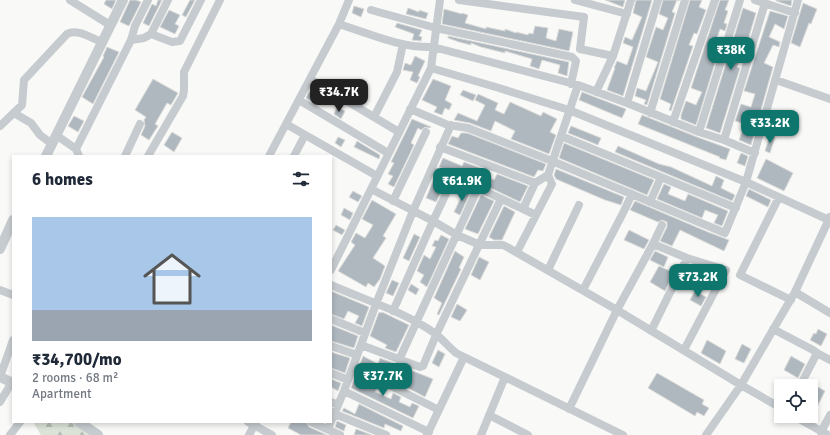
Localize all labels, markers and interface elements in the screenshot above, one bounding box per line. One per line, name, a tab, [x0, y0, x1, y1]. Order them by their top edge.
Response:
pin: ₹38K	[707, 37, 755, 71]
text: ₹38K	[716, 42, 746, 58]
pin: ₹34.7K	[306, 79, 372, 113]
text: ₹34.7K	[319, 84, 359, 100]
pin: ₹33.2K	[737, 110, 803, 144]
text: ₹33.2K	[750, 115, 790, 131]
icon: filters	[290, 168, 312, 190]
pin: ₹61.9K	[429, 168, 495, 202]
text: 6 homes	[32, 169, 93, 190]
text: ₹61.9K	[442, 173, 482, 189]
icon: home	[136, 243, 208, 315]
pin: ₹73.2K	[665, 264, 731, 298]
text: ₹73.2K	[678, 269, 718, 285]
text: ₹34,700/mo	[32, 349, 122, 370]
pin: ₹37.7K	[350, 363, 416, 397]
text: ₹37.7K	[363, 368, 403, 384]
text: 2 rooms · 68 m²	[32, 370, 118, 386]
map controls	[774, 379, 818, 423]
button: locate	[774, 379, 818, 423]
text: Apartment	[32, 386, 92, 402]

